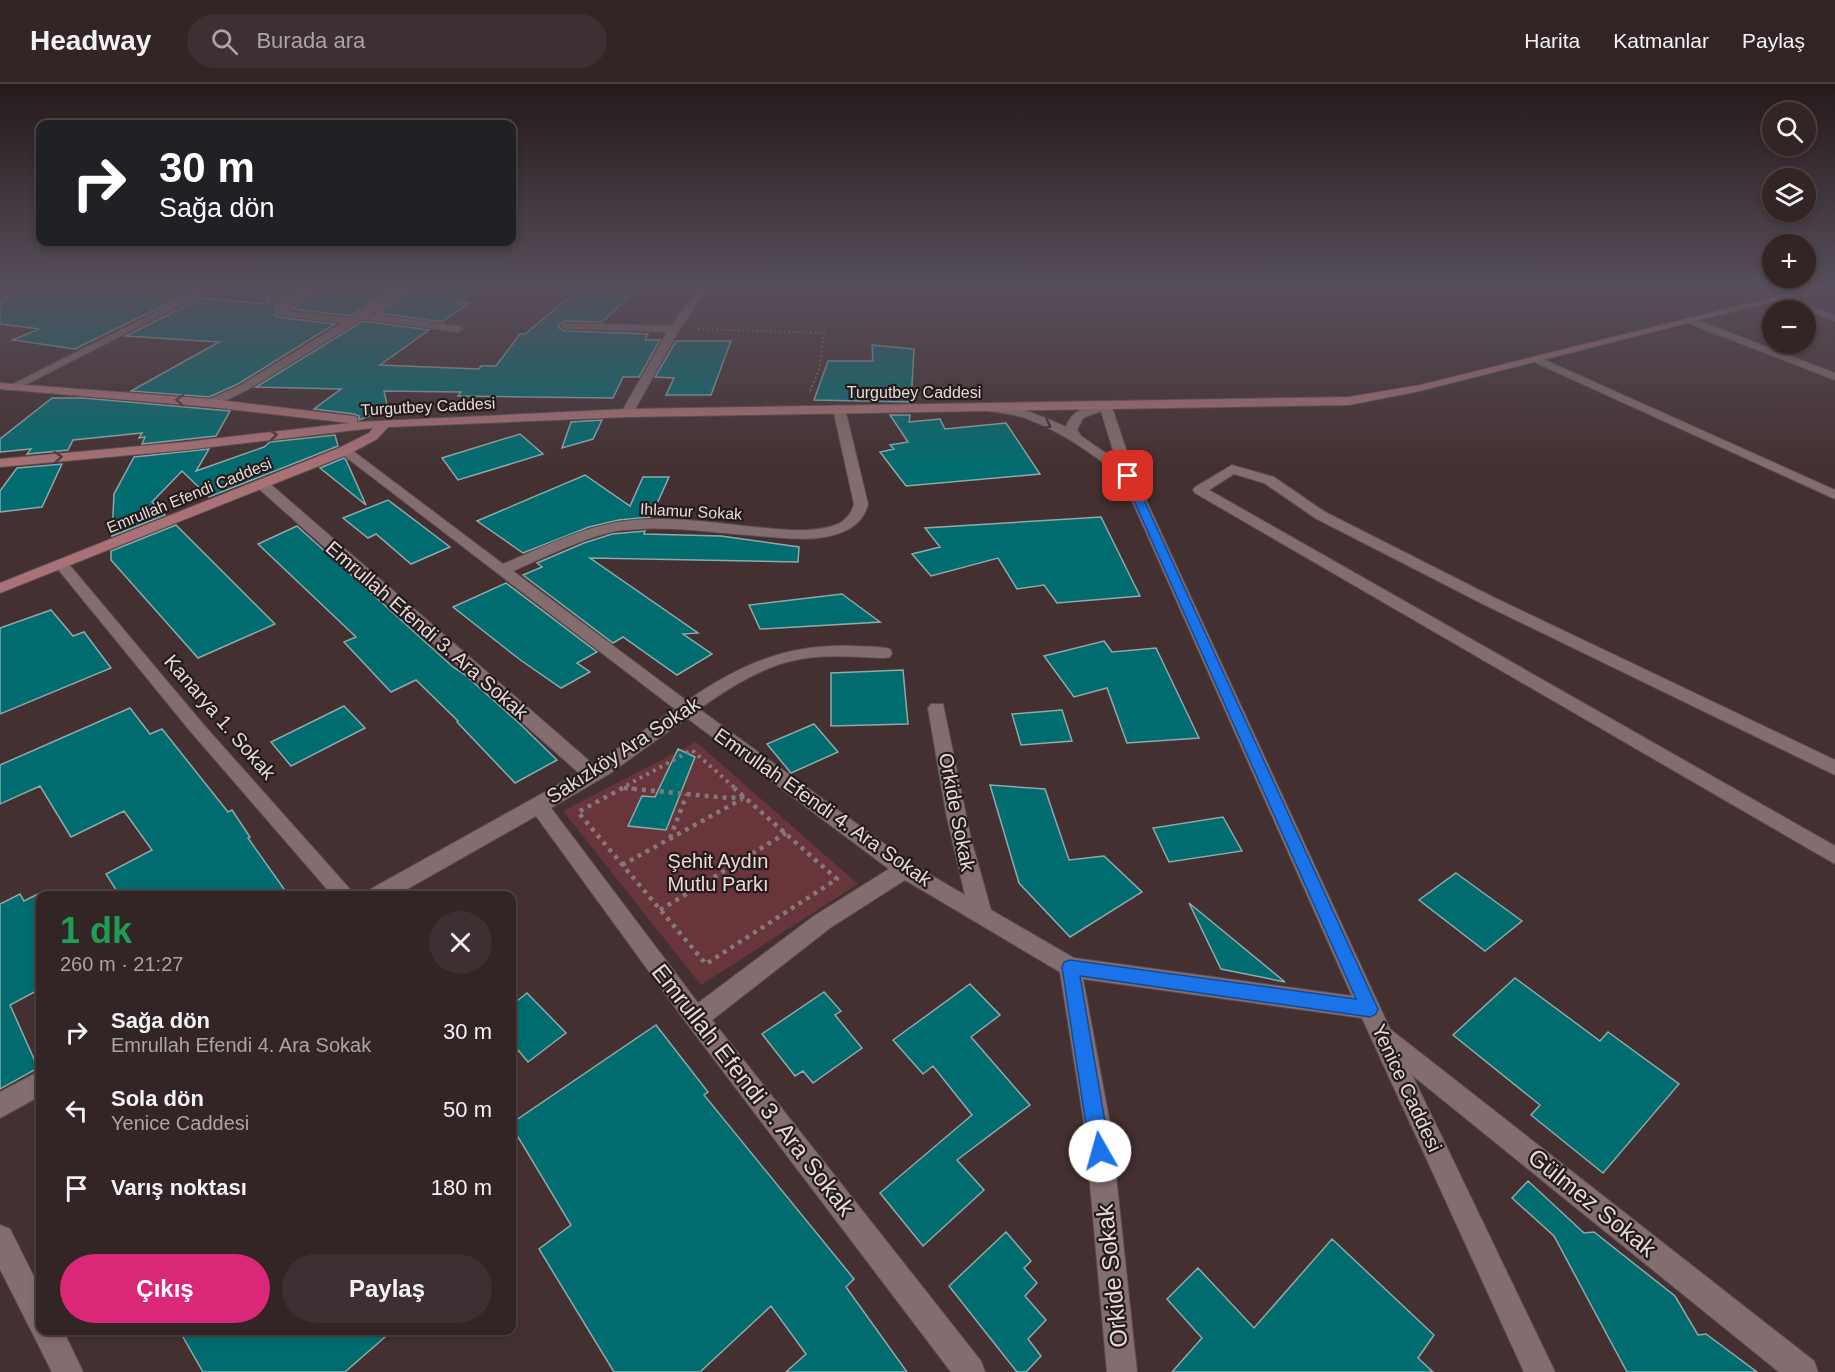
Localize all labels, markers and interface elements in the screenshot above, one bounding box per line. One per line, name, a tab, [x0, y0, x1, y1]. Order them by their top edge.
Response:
search box	[187, 14, 607, 68]
text: Headway	[30, 25, 151, 56]
icon: search	[208, 25, 241, 58]
text: Burada ara	[256, 28, 365, 53]
text: Harita	[1524, 29, 1580, 52]
text: Katmanlar	[1613, 29, 1709, 52]
text: Paylaş	[1742, 29, 1805, 52]
map controls	[1762, 102, 1816, 354]
button: search	[1762, 102, 1816, 156]
icon: right	[60, 144, 138, 222]
text: 30 m	[159, 144, 255, 191]
button: layers	[1762, 168, 1816, 222]
text: Sağa dön	[159, 193, 275, 223]
button: +	[1762, 234, 1816, 288]
button: −	[1762, 300, 1816, 354]
street label: Turgutbey Caddesi	[847, 384, 981, 401]
one-way arrow	[176, 394, 185, 407]
street label: Turgutbey Caddesi	[360, 394, 496, 419]
one-way arrow	[1041, 417, 1052, 429]
one-way arrow	[269, 430, 278, 442]
pin	[1102, 450, 1153, 501]
one-way arrow	[54, 451, 63, 464]
street label: Emrullah Efendi Caddesi	[104, 455, 274, 536]
icon: arrive	[1111, 459, 1144, 492]
street label: Ihlamur Sokak	[639, 500, 743, 523]
street label: Emrullah Efendi 3. Ara Sokak	[322, 536, 533, 724]
street label: Kanarya 1. Sokak	[160, 650, 281, 785]
street label: Sakızköy Ara Sokak	[542, 692, 704, 808]
street label: Emrullah Efendi 4. Ara Sokak	[710, 723, 937, 891]
street label: Orkide Sokak	[935, 751, 979, 874]
park label: Şehit Aydın Mutlu Parkı	[667, 850, 769, 895]
text: 1 dk	[60, 910, 132, 951]
button: close	[429, 911, 492, 974]
text: 260 m · 21:27	[60, 953, 183, 975]
street label: Emrullah Efendi 3. Ara Sokak	[647, 958, 861, 1222]
text: Sağa dön	[111, 1008, 210, 1033]
icon: right	[60, 1016, 93, 1049]
text: 30 m	[443, 1019, 492, 1044]
street label: Yenice Caddesi	[1368, 1021, 1446, 1155]
text: Emrullah Efendi 4. Ara Sokak	[111, 1034, 371, 1056]
text: Sola dön	[111, 1086, 204, 1111]
icon: left	[60, 1094, 93, 1127]
text: 50 m	[443, 1097, 492, 1122]
text: Yenice Caddesi	[111, 1112, 249, 1134]
position arrow	[1068, 1119, 1132, 1183]
street label: Gülmez Sokak	[1523, 1143, 1662, 1263]
icon: arrive	[60, 1172, 93, 1205]
text: Varış noktası	[111, 1175, 247, 1200]
text: 180 m	[431, 1175, 492, 1200]
street label: Orkide Sokak	[1090, 1202, 1132, 1349]
button: Çıkış	[60, 1254, 270, 1323]
button: Paylaş	[282, 1254, 492, 1323]

